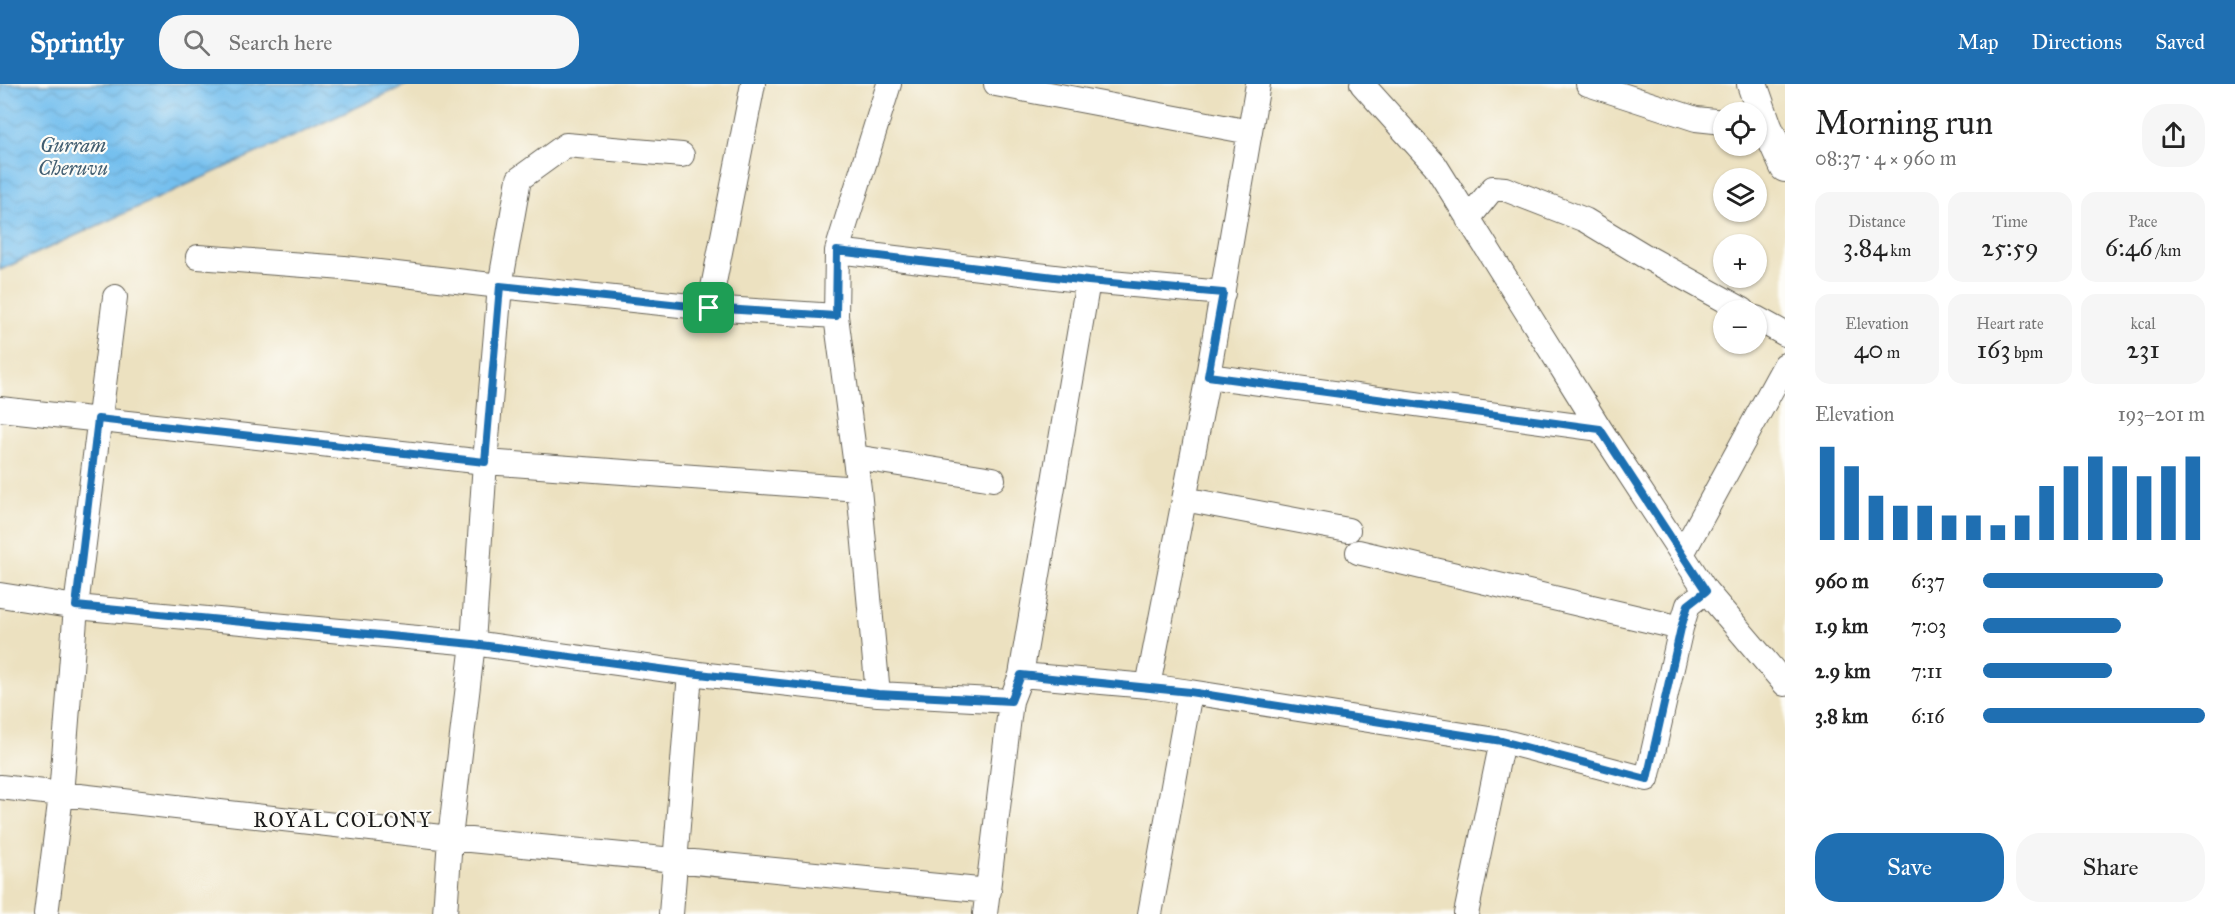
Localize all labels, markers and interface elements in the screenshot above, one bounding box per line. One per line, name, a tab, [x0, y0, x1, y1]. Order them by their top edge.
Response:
search box	[159, 15, 579, 69]
text: Sprintly	[30, 25, 123, 60]
icon: search	[180, 26, 213, 59]
text: Search here	[228, 29, 332, 56]
text: Map	[1958, 29, 1999, 55]
text: Directions	[2032, 29, 2122, 55]
text: Saved	[2155, 29, 2205, 55]
map controls	[1713, 102, 1767, 354]
button: locate	[1713, 102, 1767, 156]
text: Morning run	[1815, 103, 1993, 143]
button: share	[2142, 104, 2205, 167]
water label: Gurram Cheruvu	[38, 133, 108, 180]
text: 08:37 · 4 × 960 m	[1815, 146, 1957, 170]
button: layers	[1713, 168, 1767, 222]
text: Distance	[1848, 212, 1906, 231]
text: Time	[1992, 212, 2028, 231]
text: Pace	[2128, 212, 2158, 231]
text: 3.84	[1843, 231, 1887, 263]
text: 25:59	[1981, 231, 2039, 263]
text: 6:46	[2105, 231, 2153, 263]
button: +	[1713, 234, 1767, 288]
text: km	[1887, 241, 1911, 260]
text: /km	[2153, 241, 2181, 260]
pin	[683, 282, 734, 333]
icon: arrive	[692, 291, 725, 324]
button: −	[1713, 300, 1767, 354]
text: Elevation	[1845, 314, 1909, 333]
text: Heart rate	[1976, 314, 2044, 333]
text: kcal	[2130, 314, 2156, 333]
text: 40	[1854, 333, 1883, 365]
text: 163	[1977, 333, 2011, 365]
text: 231	[2126, 333, 2160, 365]
text: m	[1883, 343, 1900, 362]
text: bpm	[2011, 343, 2043, 362]
text: Elevation	[1815, 402, 1894, 426]
text: 193–201 m	[2118, 402, 2205, 426]
text: 960 m	[1815, 569, 1869, 593]
text: 6:37	[1911, 569, 1945, 593]
text: 1.9 km	[1815, 614, 1868, 638]
text: 7:03	[1911, 614, 1946, 638]
text: 2.9 km	[1815, 659, 1871, 683]
text: 7:11	[1911, 659, 1943, 683]
text: 3.8 km	[1815, 704, 1868, 728]
text: 6:16	[1911, 704, 1944, 728]
district label: ROYAL COLONY	[253, 808, 433, 832]
button: Save	[1815, 833, 2004, 902]
button: Share	[2016, 833, 2205, 902]

